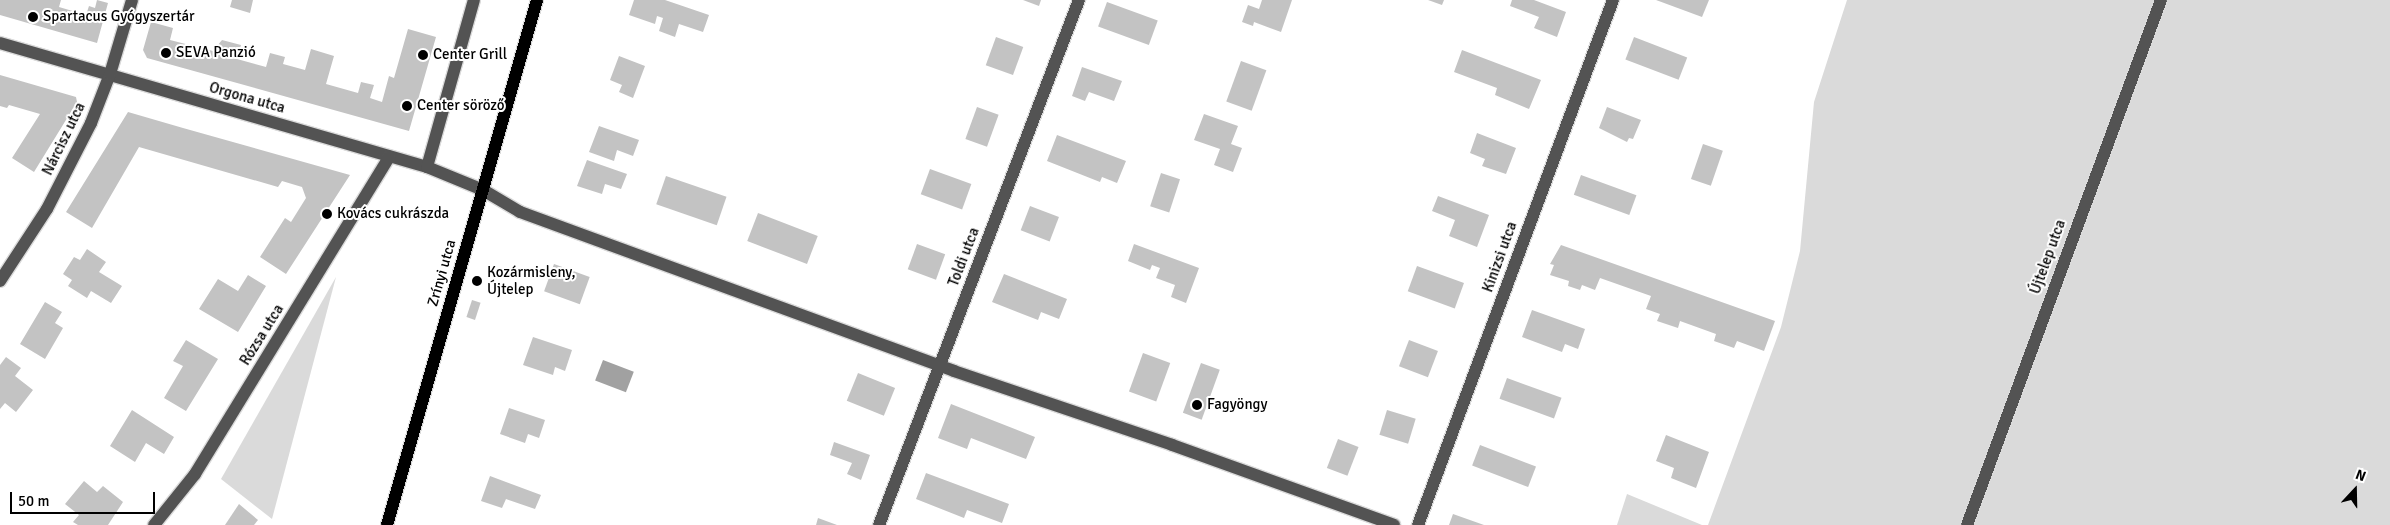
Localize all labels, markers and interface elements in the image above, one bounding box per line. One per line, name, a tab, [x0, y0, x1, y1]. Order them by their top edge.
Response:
place label: Spartacus Gyógyszertár	[43, 8, 195, 26]
marker: Spartacus Gyógyszertár	[27, 11, 39, 23]
place label: SEVA Panzió	[176, 44, 256, 62]
place label: Center Grill	[433, 46, 507, 64]
marker: SEVA Panzió	[160, 47, 172, 59]
marker: Center Grill	[417, 49, 429, 61]
street label: Orgona utca	[207, 79, 287, 117]
place label: Center söröző	[417, 97, 505, 115]
street label: Nárcisz utca	[39, 100, 89, 178]
marker: Center söröző	[401, 100, 413, 112]
place label: Kovács cukrászda	[337, 205, 449, 223]
marker: Kovács cukrászda	[321, 208, 333, 220]
street label: Újtelep utca	[2026, 217, 2070, 297]
street label: Kinizsi utca	[1479, 219, 1521, 295]
street label: Toldi utca	[945, 225, 983, 289]
street label: Zrínyi utca	[424, 238, 460, 308]
place label: Kozármisleny, Újtelep	[487, 263, 576, 298]
marker: Kozármisleny, Újtelep	[471, 275, 483, 287]
street label: Rózsa utca	[236, 301, 288, 369]
place label: Fagyöngy	[1207, 396, 1268, 414]
marker: Fagyöngy	[1191, 399, 1203, 411]
north arrow	[2330, 465, 2380, 515]
text: N	[2353, 466, 2368, 485]
scale bar	[12, 482, 158, 514]
text: 50 m	[18, 492, 49, 510]

